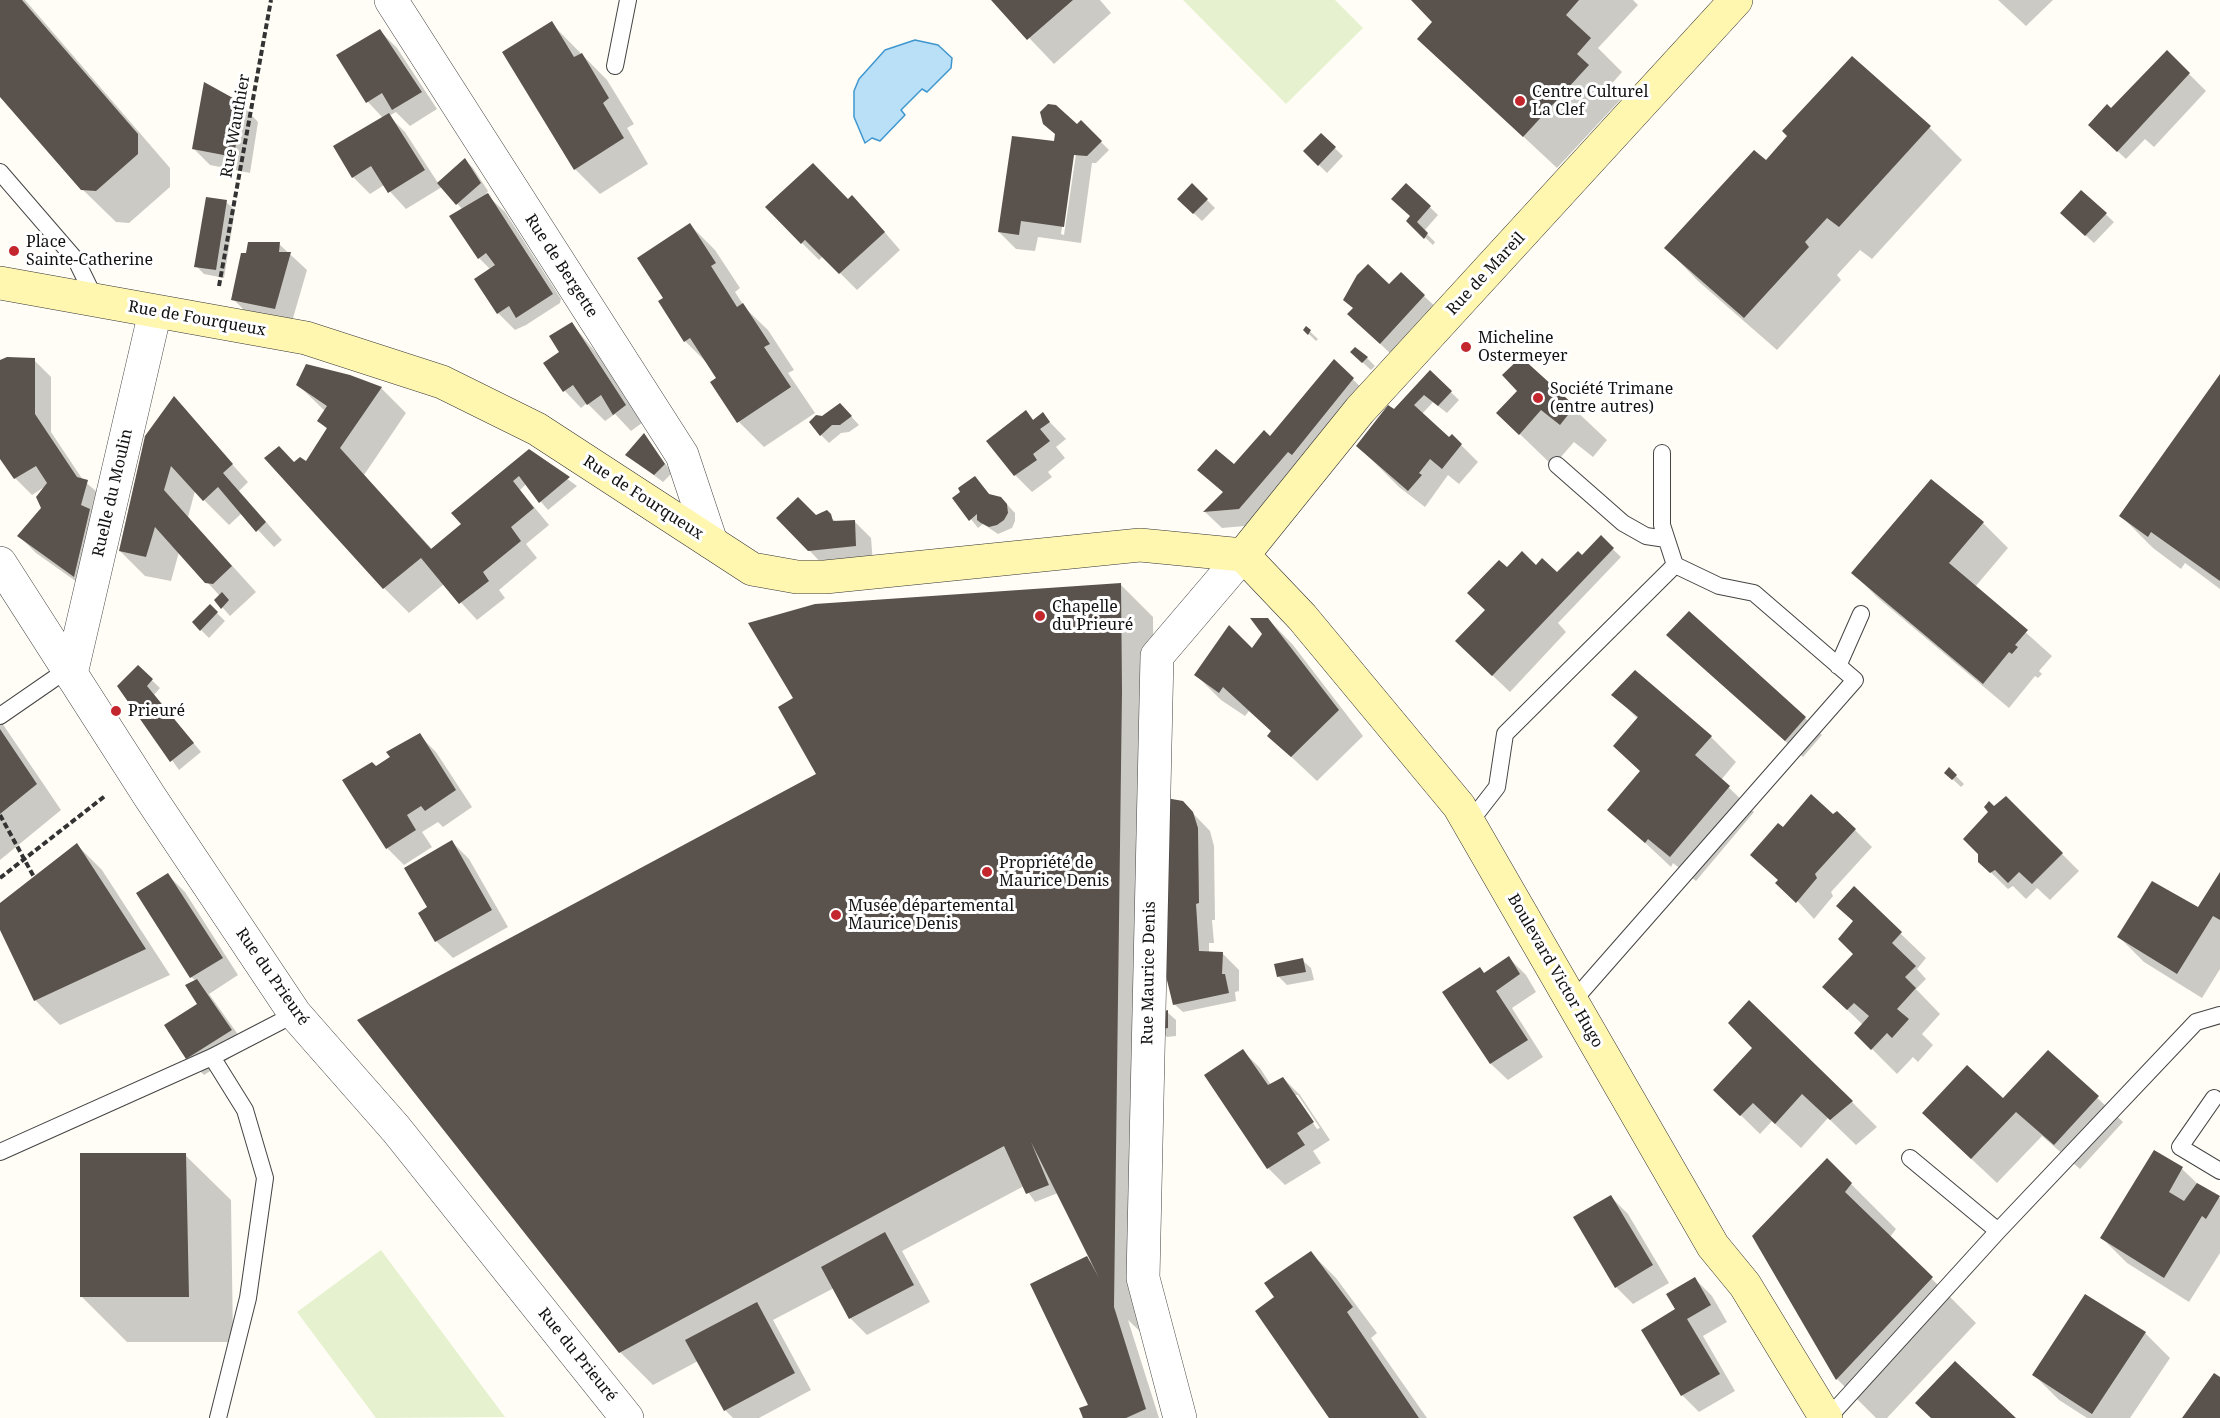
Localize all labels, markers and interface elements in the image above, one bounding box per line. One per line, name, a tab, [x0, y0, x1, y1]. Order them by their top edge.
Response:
street label: Rue Wauthier	[217, 73, 255, 179]
place label: Centre Culturel La Clef	[1532, 82, 1648, 120]
marker: Centre Culturel La Clef	[1513, 94, 1527, 108]
street label: Rue de Bergette	[520, 211, 602, 321]
street label: Rue de Mareil	[1443, 229, 1529, 319]
place label: Place Sainte-Catherine	[26, 232, 153, 270]
marker: Place Sainte-Catherine	[7, 244, 21, 258]
street label: Rue de Fourqueux	[127, 297, 267, 341]
place label: Micheline Ostermeyer	[1478, 328, 1568, 366]
marker: Micheline Ostermeyer	[1459, 340, 1473, 354]
place label: Société Trimane (entre autres)	[1550, 379, 1673, 417]
marker: Société Trimane (entre autres)	[1531, 391, 1545, 405]
street label: Ruelle du Moulin	[89, 427, 137, 559]
street label: Rue de Fourqueux	[579, 452, 707, 544]
place label: Chapelle du Prieuré	[1052, 597, 1133, 635]
marker: Chapelle du Prieuré	[1033, 609, 1047, 623]
place label: Prieuré	[128, 701, 185, 721]
marker: Prieuré	[109, 704, 123, 718]
place label: Propriété de Maurice Denis	[999, 853, 1109, 891]
marker: Propriété de Maurice Denis	[980, 865, 994, 879]
street label: Boulevard Victor Hugo	[1503, 891, 1607, 1051]
place label: Musée départemental Maurice Denis	[848, 896, 1014, 934]
street label: Rue Maurice Denis	[1138, 901, 1160, 1045]
marker: Musée départemental Maurice Denis	[829, 908, 843, 922]
street label: Rue du Prieuré	[231, 925, 313, 1029]
street label: Rue du Prieuré	[533, 1304, 621, 1406]

